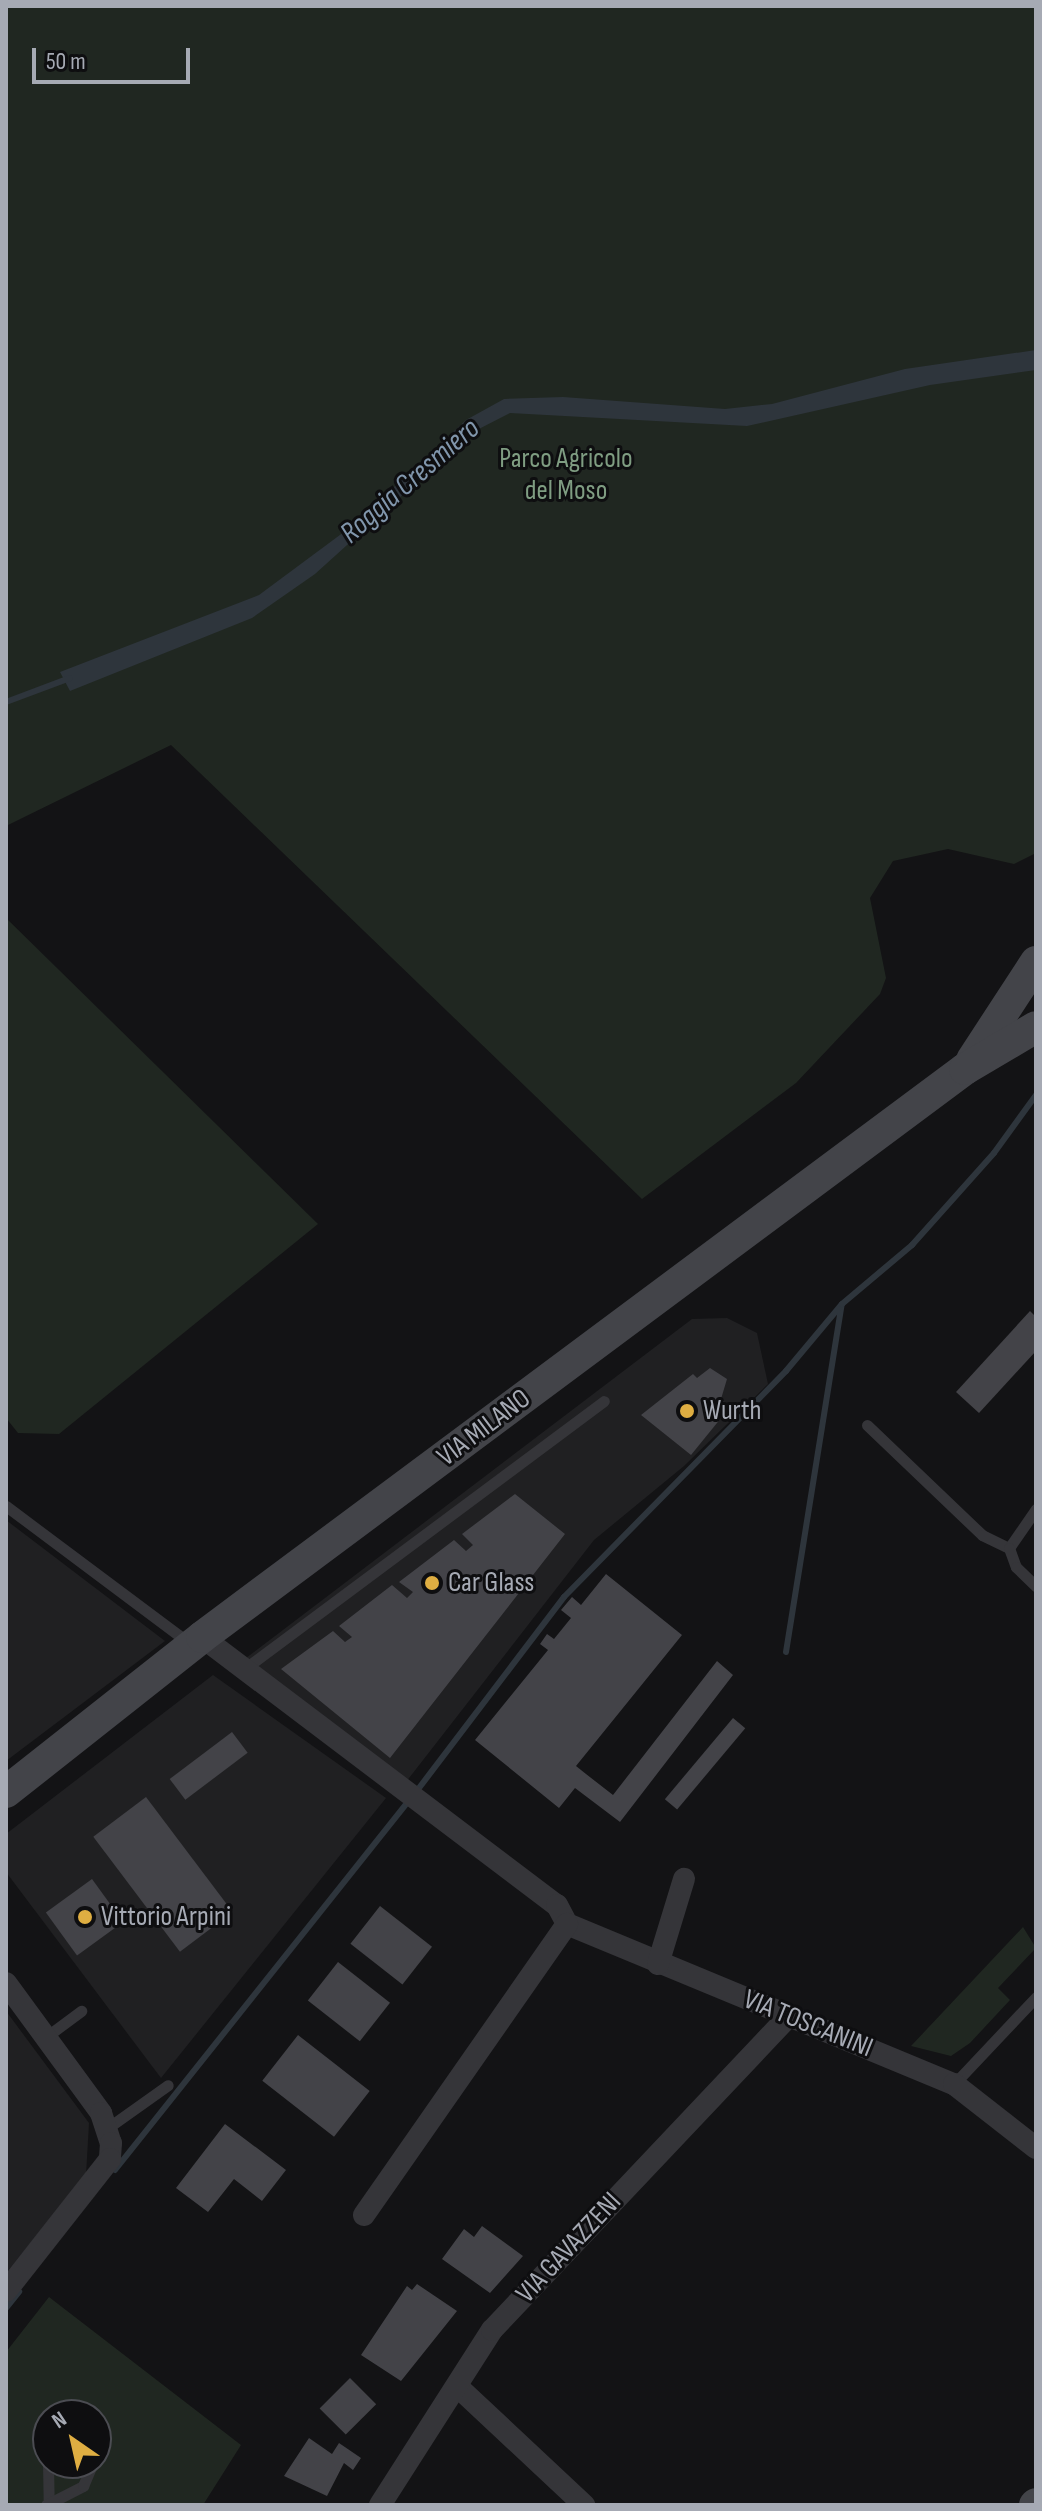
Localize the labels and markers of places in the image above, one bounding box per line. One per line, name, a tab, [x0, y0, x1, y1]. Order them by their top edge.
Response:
place label: Wurth	[703, 1394, 762, 1428]
marker: Wurth	[678, 1402, 696, 1420]
place label: Car Glass	[448, 1566, 534, 1600]
marker: Car Glass	[423, 1574, 441, 1592]
place label: Vittorio Arpini	[101, 1900, 231, 1934]
marker: Vittorio Arpini	[76, 1908, 94, 1926]

